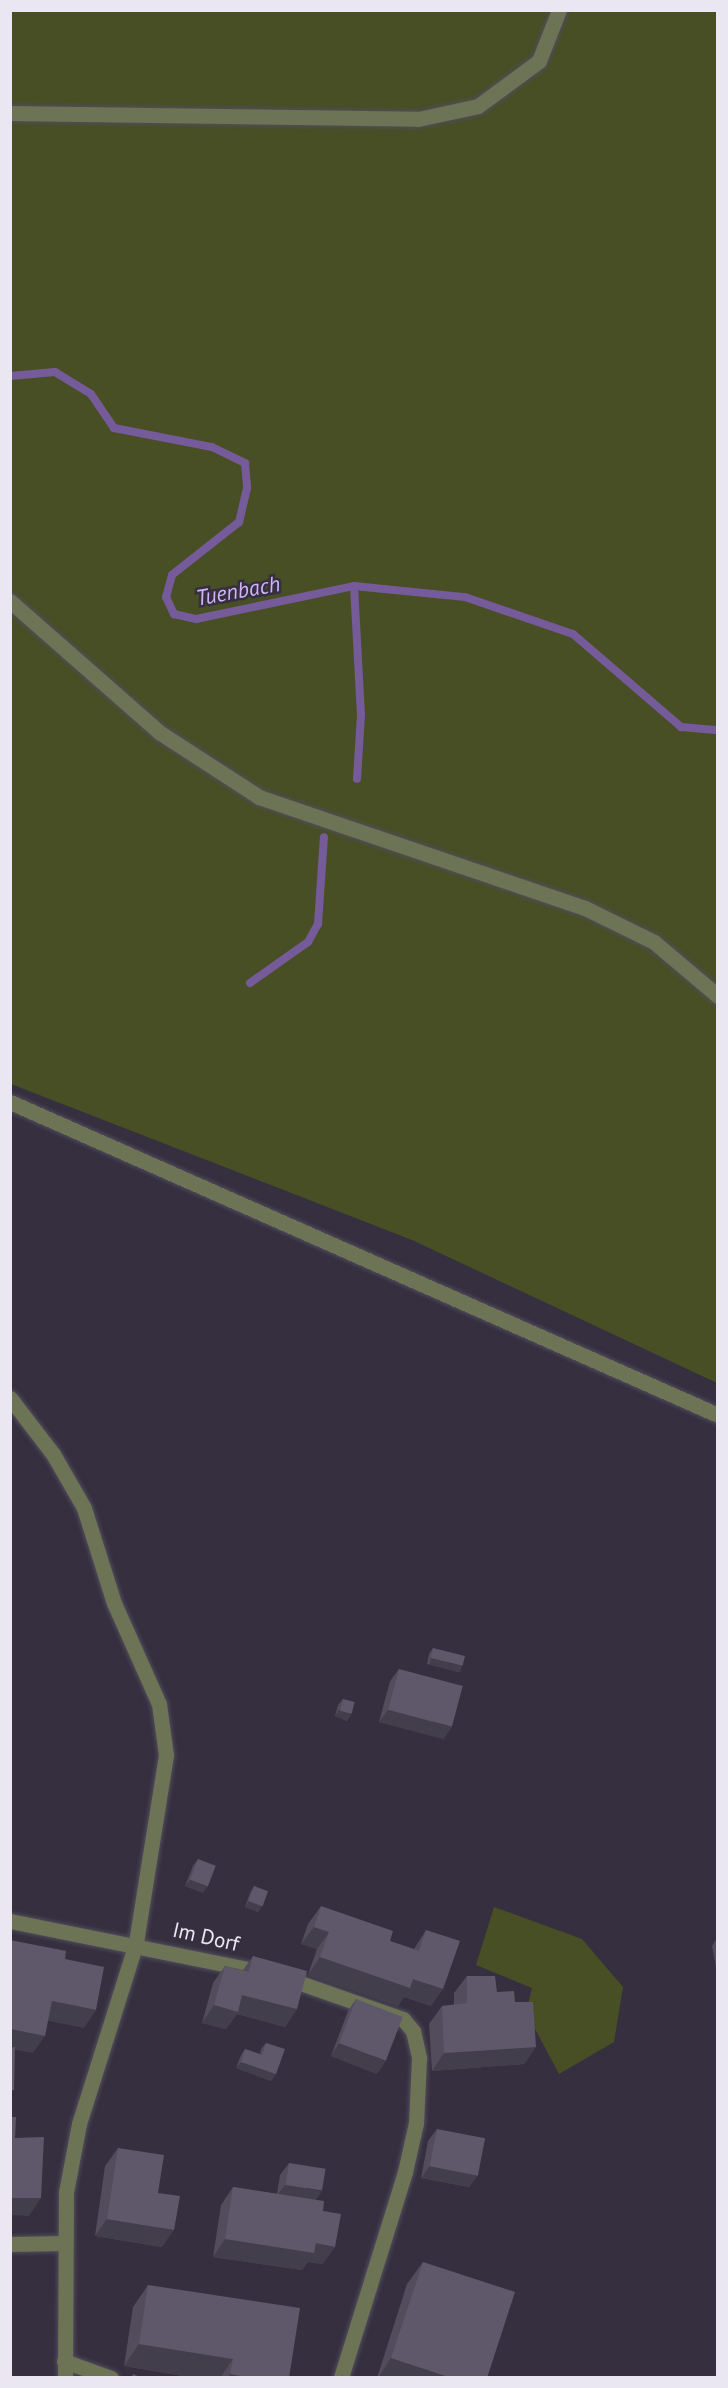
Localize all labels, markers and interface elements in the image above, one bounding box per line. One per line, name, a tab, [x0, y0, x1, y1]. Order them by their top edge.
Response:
water label: Tuenbach	[194, 571, 282, 611]
street label: Im Dorf	[170, 1917, 242, 1957]

